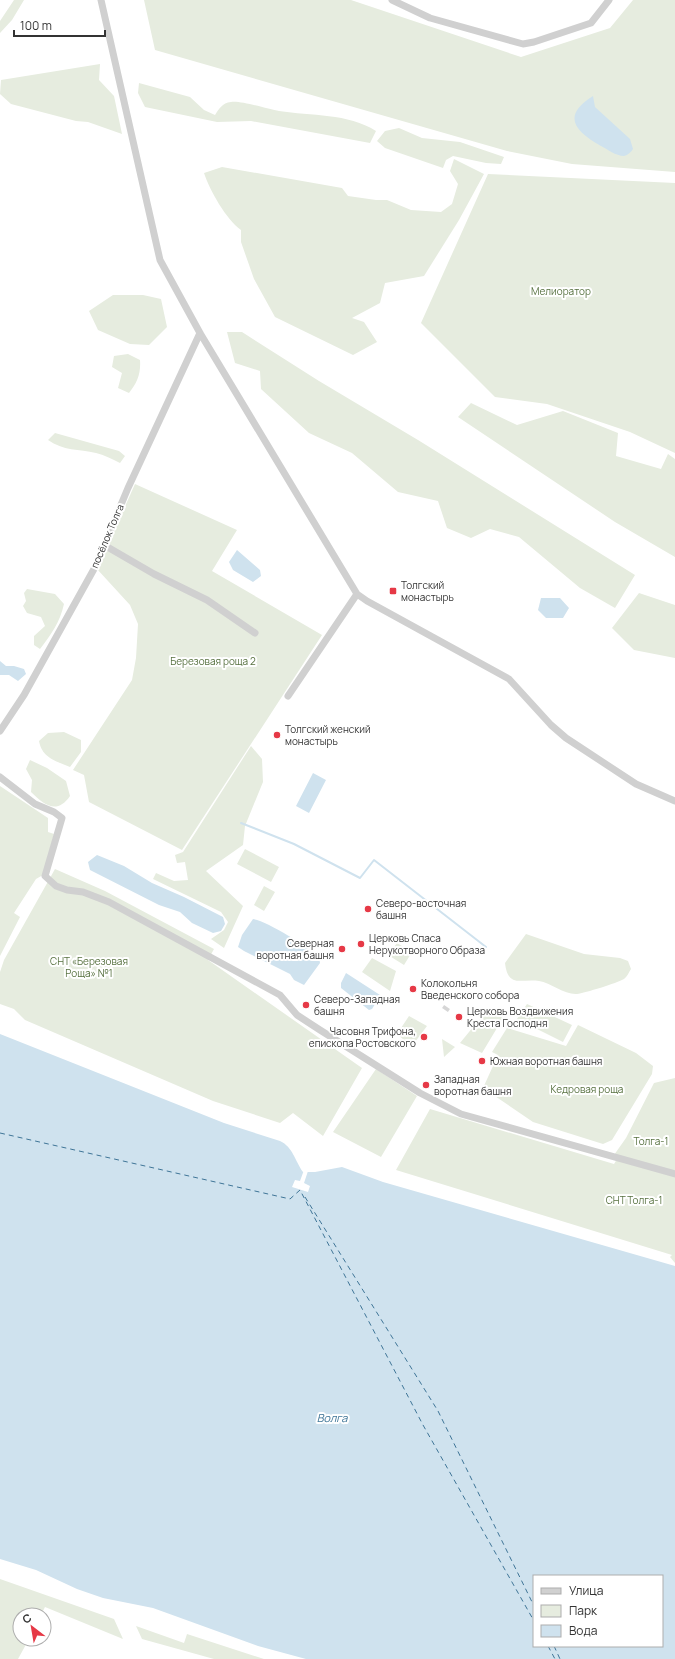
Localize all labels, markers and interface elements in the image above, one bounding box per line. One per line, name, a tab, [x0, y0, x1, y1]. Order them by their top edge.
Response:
scale bar	[14, 12, 105, 38]
text: 100 m	[20, 17, 52, 34]
park label: Мелиоратор	[531, 284, 591, 298]
street label: посёлок Толга	[87, 502, 127, 570]
place label: Толгский монастырь	[401, 578, 454, 604]
marker: Толгский монастырь	[388, 586, 398, 596]
park label: Березовая роща 2	[170, 654, 256, 668]
place label: Толгский женский монастырь	[285, 722, 371, 748]
marker: Толгский женский монастырь	[272, 730, 282, 740]
place label: Северо-восточная башня	[376, 896, 466, 922]
marker: Северо-восточная башня	[363, 904, 373, 914]
place label: Церковь Спаса Нерукотворного Образа	[369, 931, 485, 957]
place label: Северная воротная башня	[257, 936, 334, 962]
marker: Церковь Спаса Нерукотворного Образа	[356, 939, 366, 949]
marker: Северная воротная башня	[337, 944, 347, 954]
park label: СНТ «Березовая Роща» №1	[50, 954, 128, 980]
place label: Колокольня Введенского собора	[421, 976, 519, 1002]
marker: Колокольня Введенского собора	[408, 984, 418, 994]
place label: Северо-Западная башня	[314, 992, 400, 1018]
marker: Северо-Западная башня	[301, 1000, 311, 1010]
place label: Церковь Воздвижения Креста Господня	[467, 1004, 573, 1030]
marker: Церковь Воздвижения Креста Господня	[454, 1012, 464, 1022]
place label: Часовня Трифона, епископа Ростовского	[309, 1024, 416, 1050]
marker: Часовня Трифона, епископа Ростовского	[419, 1032, 429, 1042]
place label: Южная воротная башня	[490, 1054, 602, 1068]
marker: Южная воротная башня	[477, 1056, 487, 1066]
place label: Западная воротная башня	[434, 1072, 511, 1098]
marker: Западная воротная башня	[421, 1080, 431, 1090]
park label: Кедровая роща	[551, 1082, 623, 1096]
park label: Толга-1	[634, 1134, 668, 1148]
park label: СНТ Толга-1	[606, 1193, 662, 1207]
water label: Волга	[317, 1410, 348, 1425]
legend	[533, 1575, 663, 1647]
text: Улица	[569, 1582, 603, 1599]
text: Парк	[569, 1602, 598, 1619]
north arrow	[12, 1607, 52, 1647]
text: С	[19, 1609, 34, 1627]
text: Вода	[569, 1622, 597, 1639]

